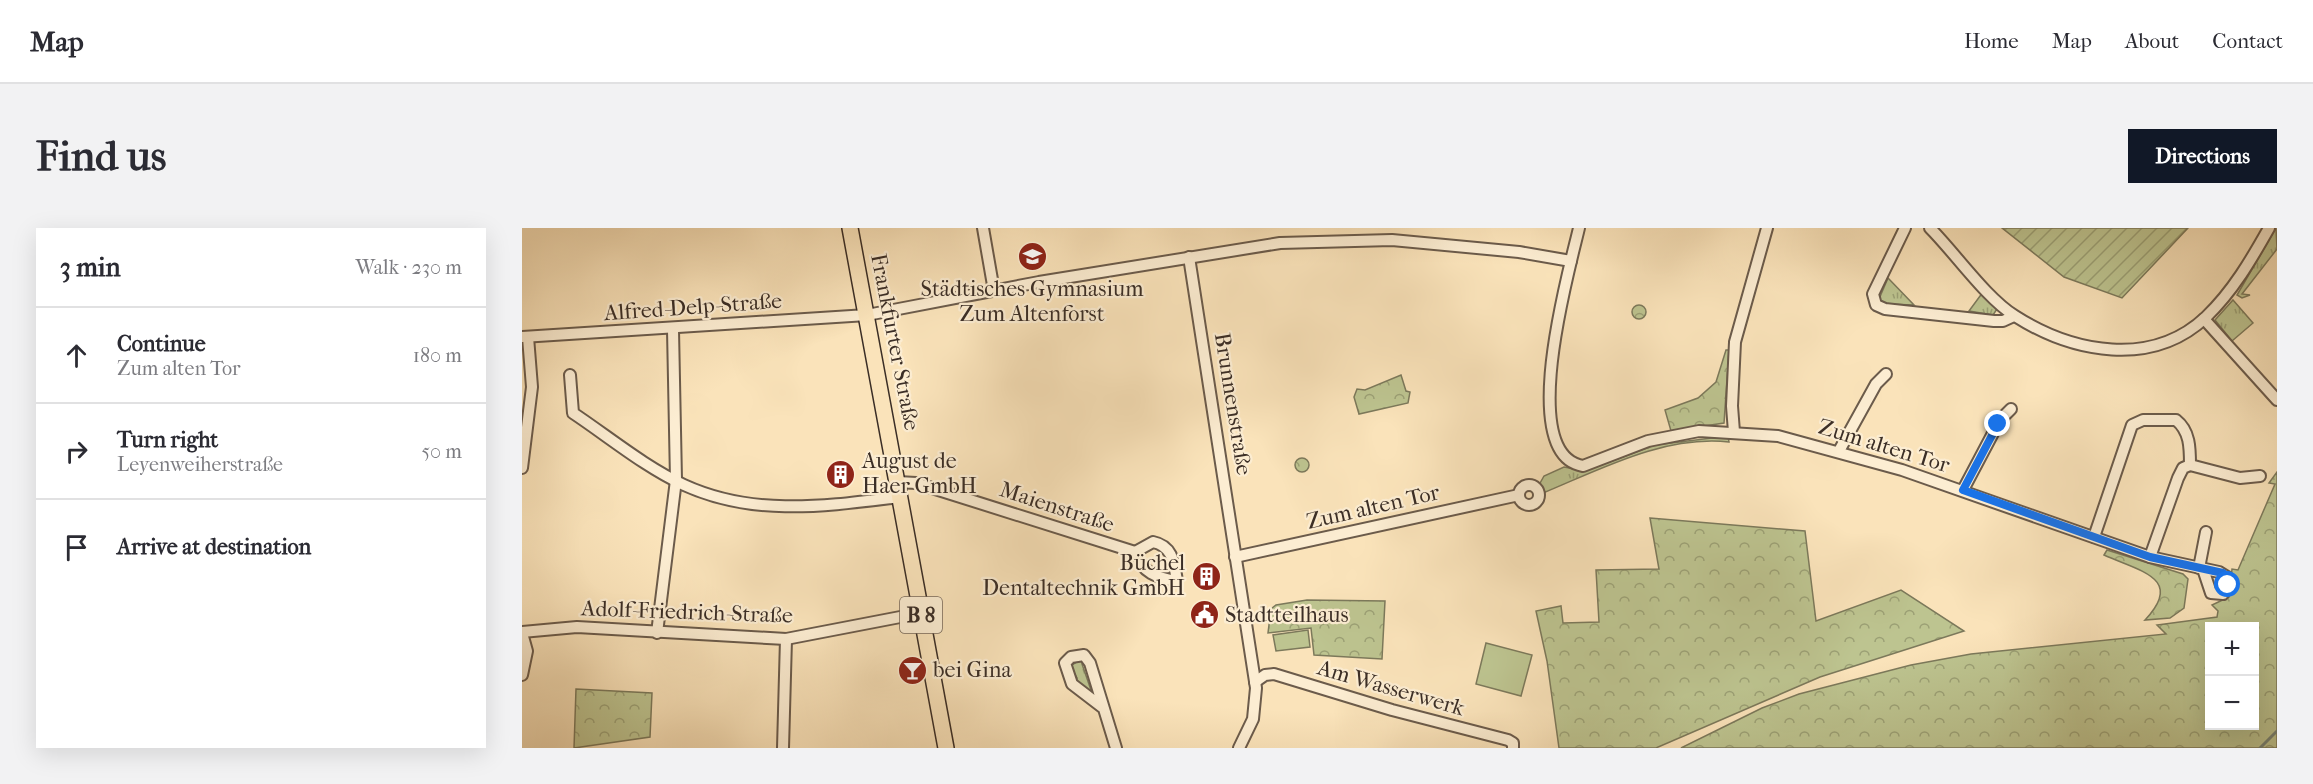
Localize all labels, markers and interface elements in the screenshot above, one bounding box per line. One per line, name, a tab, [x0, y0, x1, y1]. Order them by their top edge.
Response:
text: Map	[30, 25, 84, 58]
text: Home	[1964, 29, 2019, 53]
text: Map	[2052, 29, 2092, 53]
text: About	[2125, 29, 2179, 53]
text: Contact	[2212, 29, 2283, 53]
button: Directions	[2128, 129, 2277, 183]
text: Find us	[36, 132, 166, 181]
school or university icon: Städtisches Gymnasium Zum Altenforst	[1016, 241, 1048, 273]
street label: Frankfurter Straße	[865, 251, 925, 433]
text: 3 min	[60, 252, 121, 283]
text: Walk · 230 m	[356, 256, 462, 279]
place label: Städtisches Gymnasium Zum Altenforst	[921, 276, 1144, 327]
street label: Alfred-Delp-Straße	[602, 288, 783, 326]
text: Continue	[117, 331, 206, 357]
street label: Brunnenstraße	[1209, 331, 1257, 477]
icon: ahead	[60, 339, 93, 372]
text: 180 m	[413, 344, 462, 367]
text: Zum alten Tor	[117, 357, 240, 380]
route end	[1984, 410, 2010, 436]
street label: Zum alten Tor	[1815, 414, 1953, 478]
text: Turn right	[117, 427, 218, 453]
icon: right	[60, 435, 93, 468]
text: 50 m	[421, 440, 462, 463]
place label: August de Haer GmbH	[861, 448, 977, 499]
text: Leyenweiherstraße	[117, 453, 283, 476]
building icon: August de Haer GmbH	[825, 458, 857, 490]
street label: Maienstraße	[997, 476, 1118, 538]
street label: Zum alten Tor	[1304, 479, 1443, 535]
icon: arrive	[60, 531, 93, 564]
text: Arrive at destination	[117, 534, 311, 560]
place label: Büchel Dentaltechnik GmbH	[982, 550, 1185, 601]
building icon: Büchel Dentaltechnik GmbH	[1190, 560, 1222, 592]
route start	[2214, 571, 2240, 597]
street label: Adolf-Friedrich-Straße	[580, 595, 793, 629]
road number: B 8	[900, 597, 942, 633]
public building icon: Stadtteilhaus	[1188, 599, 1220, 631]
place label: Stadtteilhaus	[1225, 602, 1349, 628]
map controls	[2205, 622, 2259, 730]
button: +	[2205, 622, 2259, 676]
bar icon: bei Gina	[896, 654, 928, 686]
street label: Am Wasserwerk	[1314, 654, 1468, 722]
place label: bei Gina	[932, 657, 1012, 683]
button: −	[2205, 676, 2259, 730]

